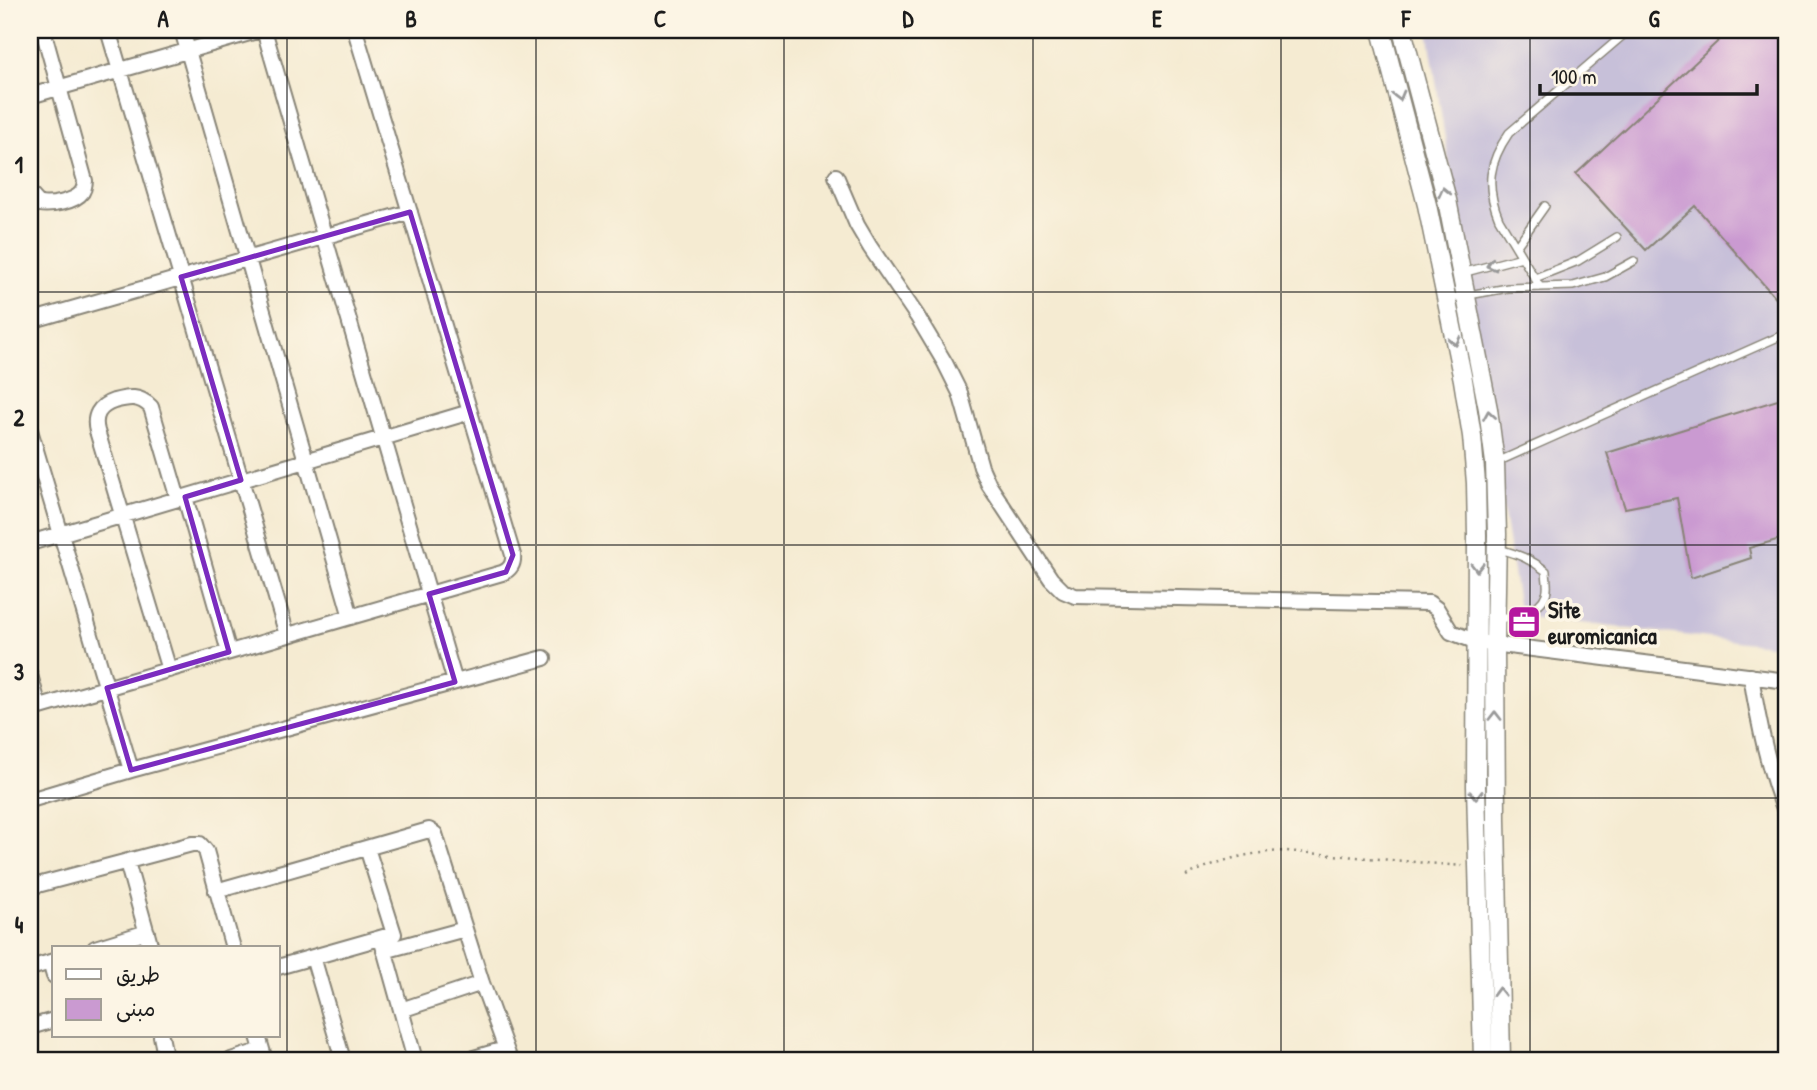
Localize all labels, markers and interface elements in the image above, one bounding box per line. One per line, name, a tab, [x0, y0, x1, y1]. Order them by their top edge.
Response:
text: A	[157, 3, 169, 34]
text: B	[405, 3, 417, 34]
text: C	[654, 3, 666, 34]
text: D	[903, 3, 915, 34]
text: E	[1152, 3, 1163, 34]
text: F	[1401, 3, 1412, 34]
text: G	[1648, 3, 1660, 34]
scale bar	[1540, 52, 1758, 96]
text: 100 m	[1551, 62, 1597, 91]
one-way arrow	[1390, 90, 1405, 102]
text: 1	[15, 149, 23, 180]
one-way arrow	[1438, 186, 1453, 198]
one-way arrow	[1486, 257, 1498, 271]
one-way arrow	[1446, 335, 1461, 347]
text: 2	[14, 402, 25, 433]
one-way arrow	[1482, 409, 1497, 421]
one-way arrow	[1469, 562, 1485, 573]
place label: Site euromicanica	[1548, 594, 1657, 651]
office icon: Site euromicanica	[1505, 603, 1543, 641]
text: 3	[14, 656, 24, 687]
one-way arrow	[1487, 710, 1503, 720]
one-way arrow	[1469, 789, 1484, 800]
text: 4	[15, 909, 24, 940]
legend	[52, 946, 280, 1038]
text: طريق	[116, 960, 160, 989]
one-way arrow	[1492, 986, 1507, 997]
text: مبنى	[116, 994, 155, 1023]

